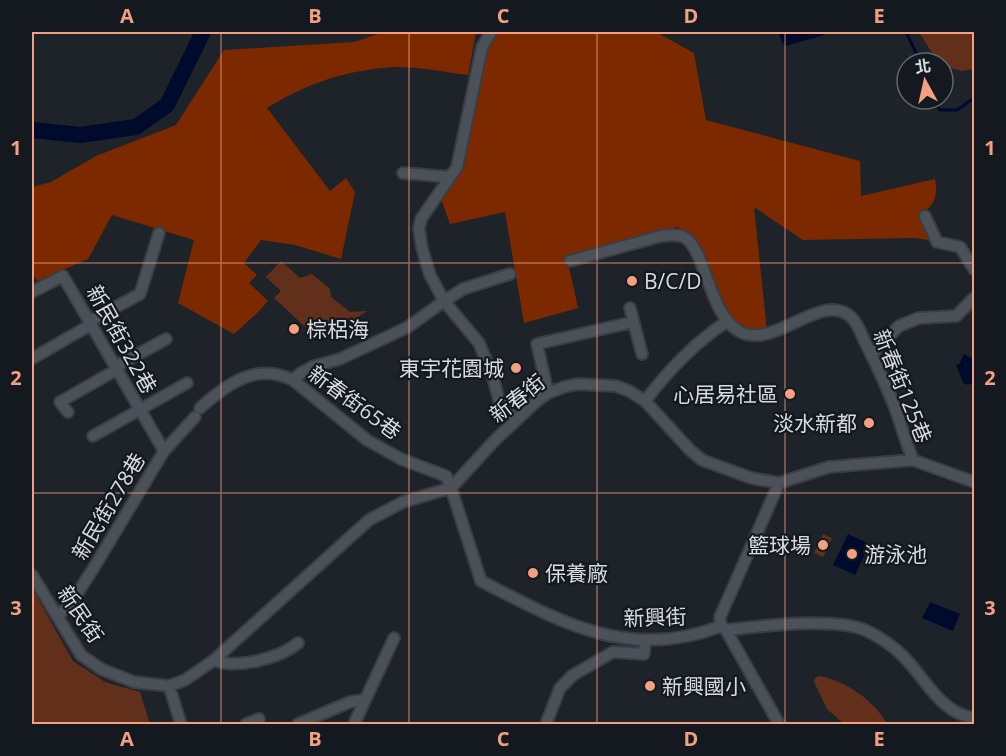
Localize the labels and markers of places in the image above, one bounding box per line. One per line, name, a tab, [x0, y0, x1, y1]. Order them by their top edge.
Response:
place label: B/C/D	[644, 267, 701, 295]
marker: B/C/D	[625, 274, 639, 288]
place label: 棕梠海	[306, 315, 369, 343]
marker: 棕梠海	[287, 322, 301, 336]
place label: 東宇花園城	[399, 354, 504, 382]
marker: 東宇花園城	[509, 361, 523, 375]
place label: 心居易社區	[673, 380, 778, 408]
marker: 心居易社區	[783, 387, 797, 401]
place label: 淡水新都	[773, 409, 857, 437]
marker: 淡水新都	[862, 416, 876, 430]
place label: 籃球場	[748, 531, 811, 559]
marker: 籃球場	[816, 538, 830, 552]
place label: 游泳池	[864, 540, 927, 568]
marker: 游泳池	[845, 547, 859, 561]
place label: 保養廠	[545, 559, 608, 587]
marker: 保養廠	[526, 566, 540, 580]
place label: 新興國小	[662, 672, 746, 700]
marker: 新興國小	[643, 679, 657, 693]

